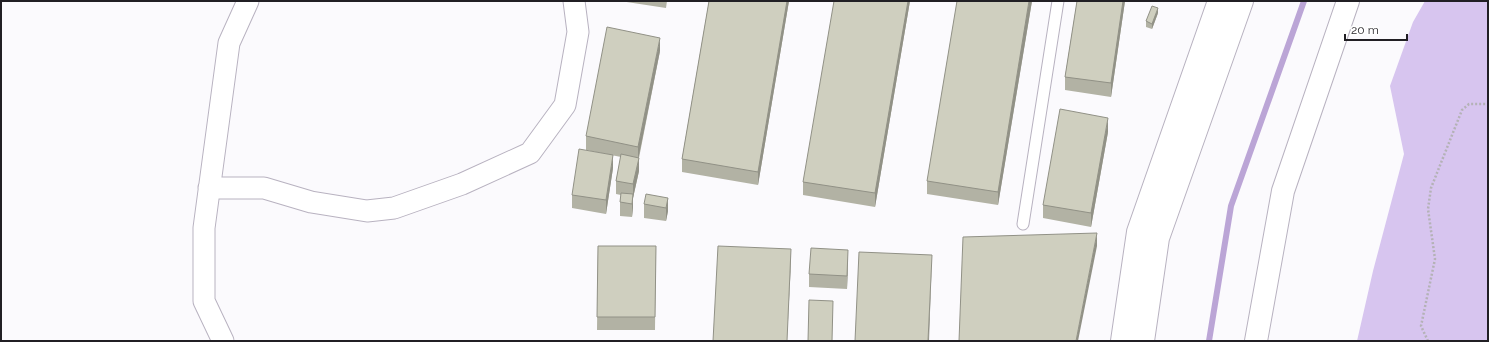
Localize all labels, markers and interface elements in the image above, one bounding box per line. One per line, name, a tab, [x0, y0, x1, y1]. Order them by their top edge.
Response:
scale bar	[1345, 16, 1407, 42]
text: 20 m	[1351, 23, 1379, 37]

